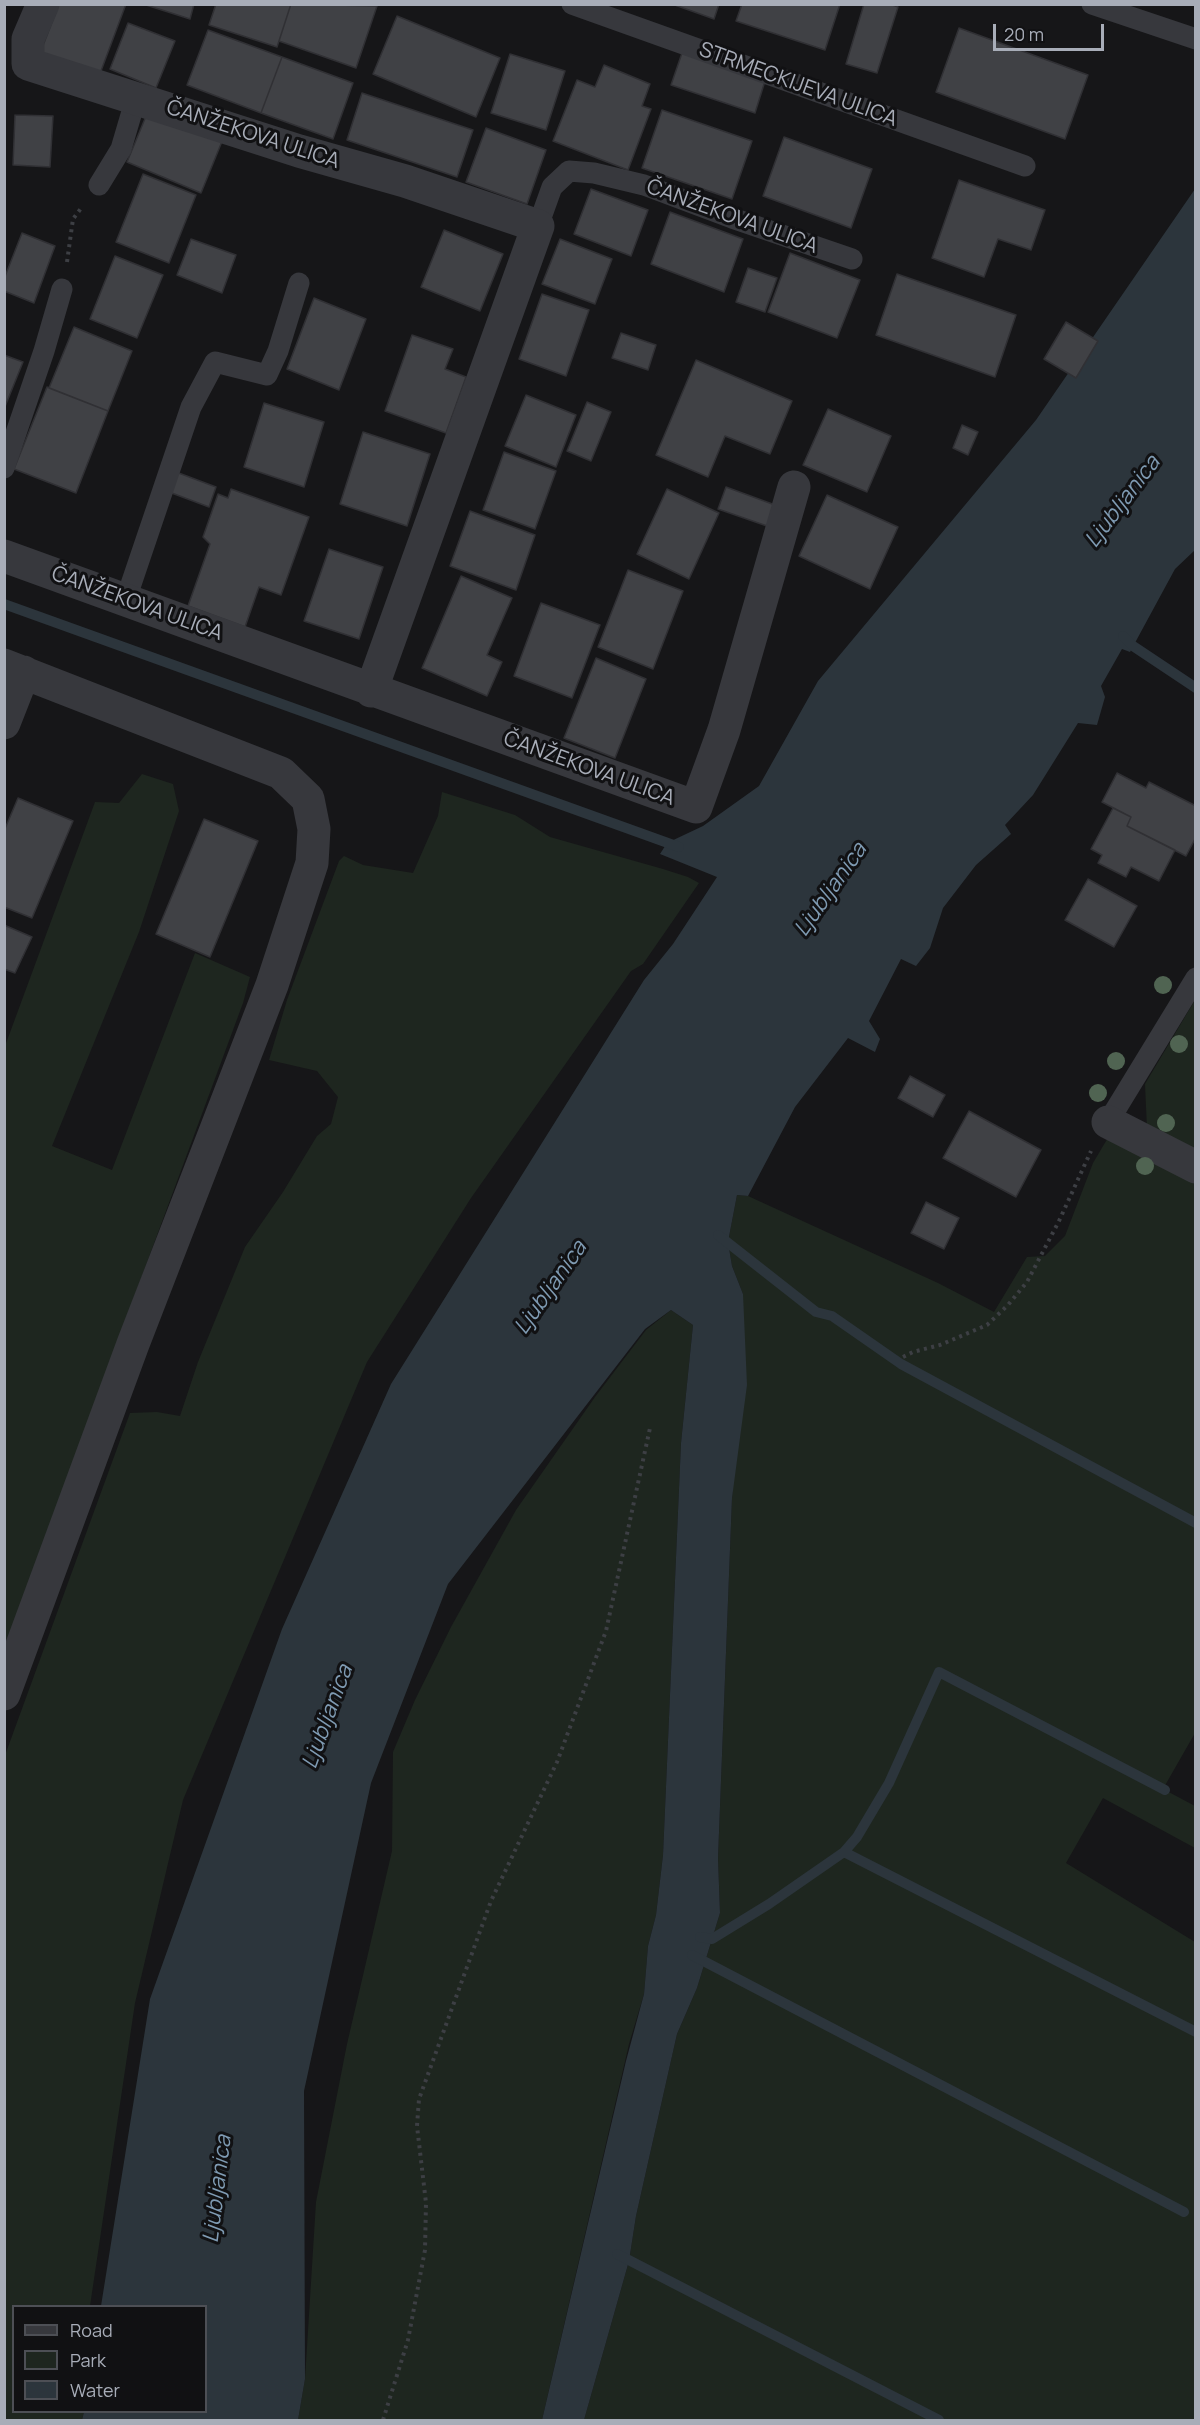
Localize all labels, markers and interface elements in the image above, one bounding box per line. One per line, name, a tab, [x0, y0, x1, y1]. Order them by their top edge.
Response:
scale bar	[996, 12, 1107, 50]
text: 20 m	[1004, 22, 1044, 46]
street label: STRMECKIJEVA ULICA	[696, 37, 900, 133]
street label: ČANŽEKOVA ULICA	[163, 95, 343, 175]
street label: ČANŽEKOVA ULICA	[643, 174, 821, 260]
water label: Ljubljanica	[1080, 451, 1166, 553]
street label: ČANŽEKOVA ULICA	[48, 561, 226, 647]
street label: ČANŽEKOVA ULICA	[500, 726, 678, 812]
water label: Ljubljanica	[789, 838, 873, 942]
water label: Ljubljanica	[509, 1236, 593, 1340]
water label: Ljubljanica	[297, 1662, 359, 1772]
water label: Ljubljanica	[198, 2134, 238, 2244]
legend	[12, 2305, 207, 2413]
text: Road	[70, 2318, 113, 2342]
text: Park	[70, 2348, 106, 2372]
text: Water	[70, 2378, 120, 2402]

